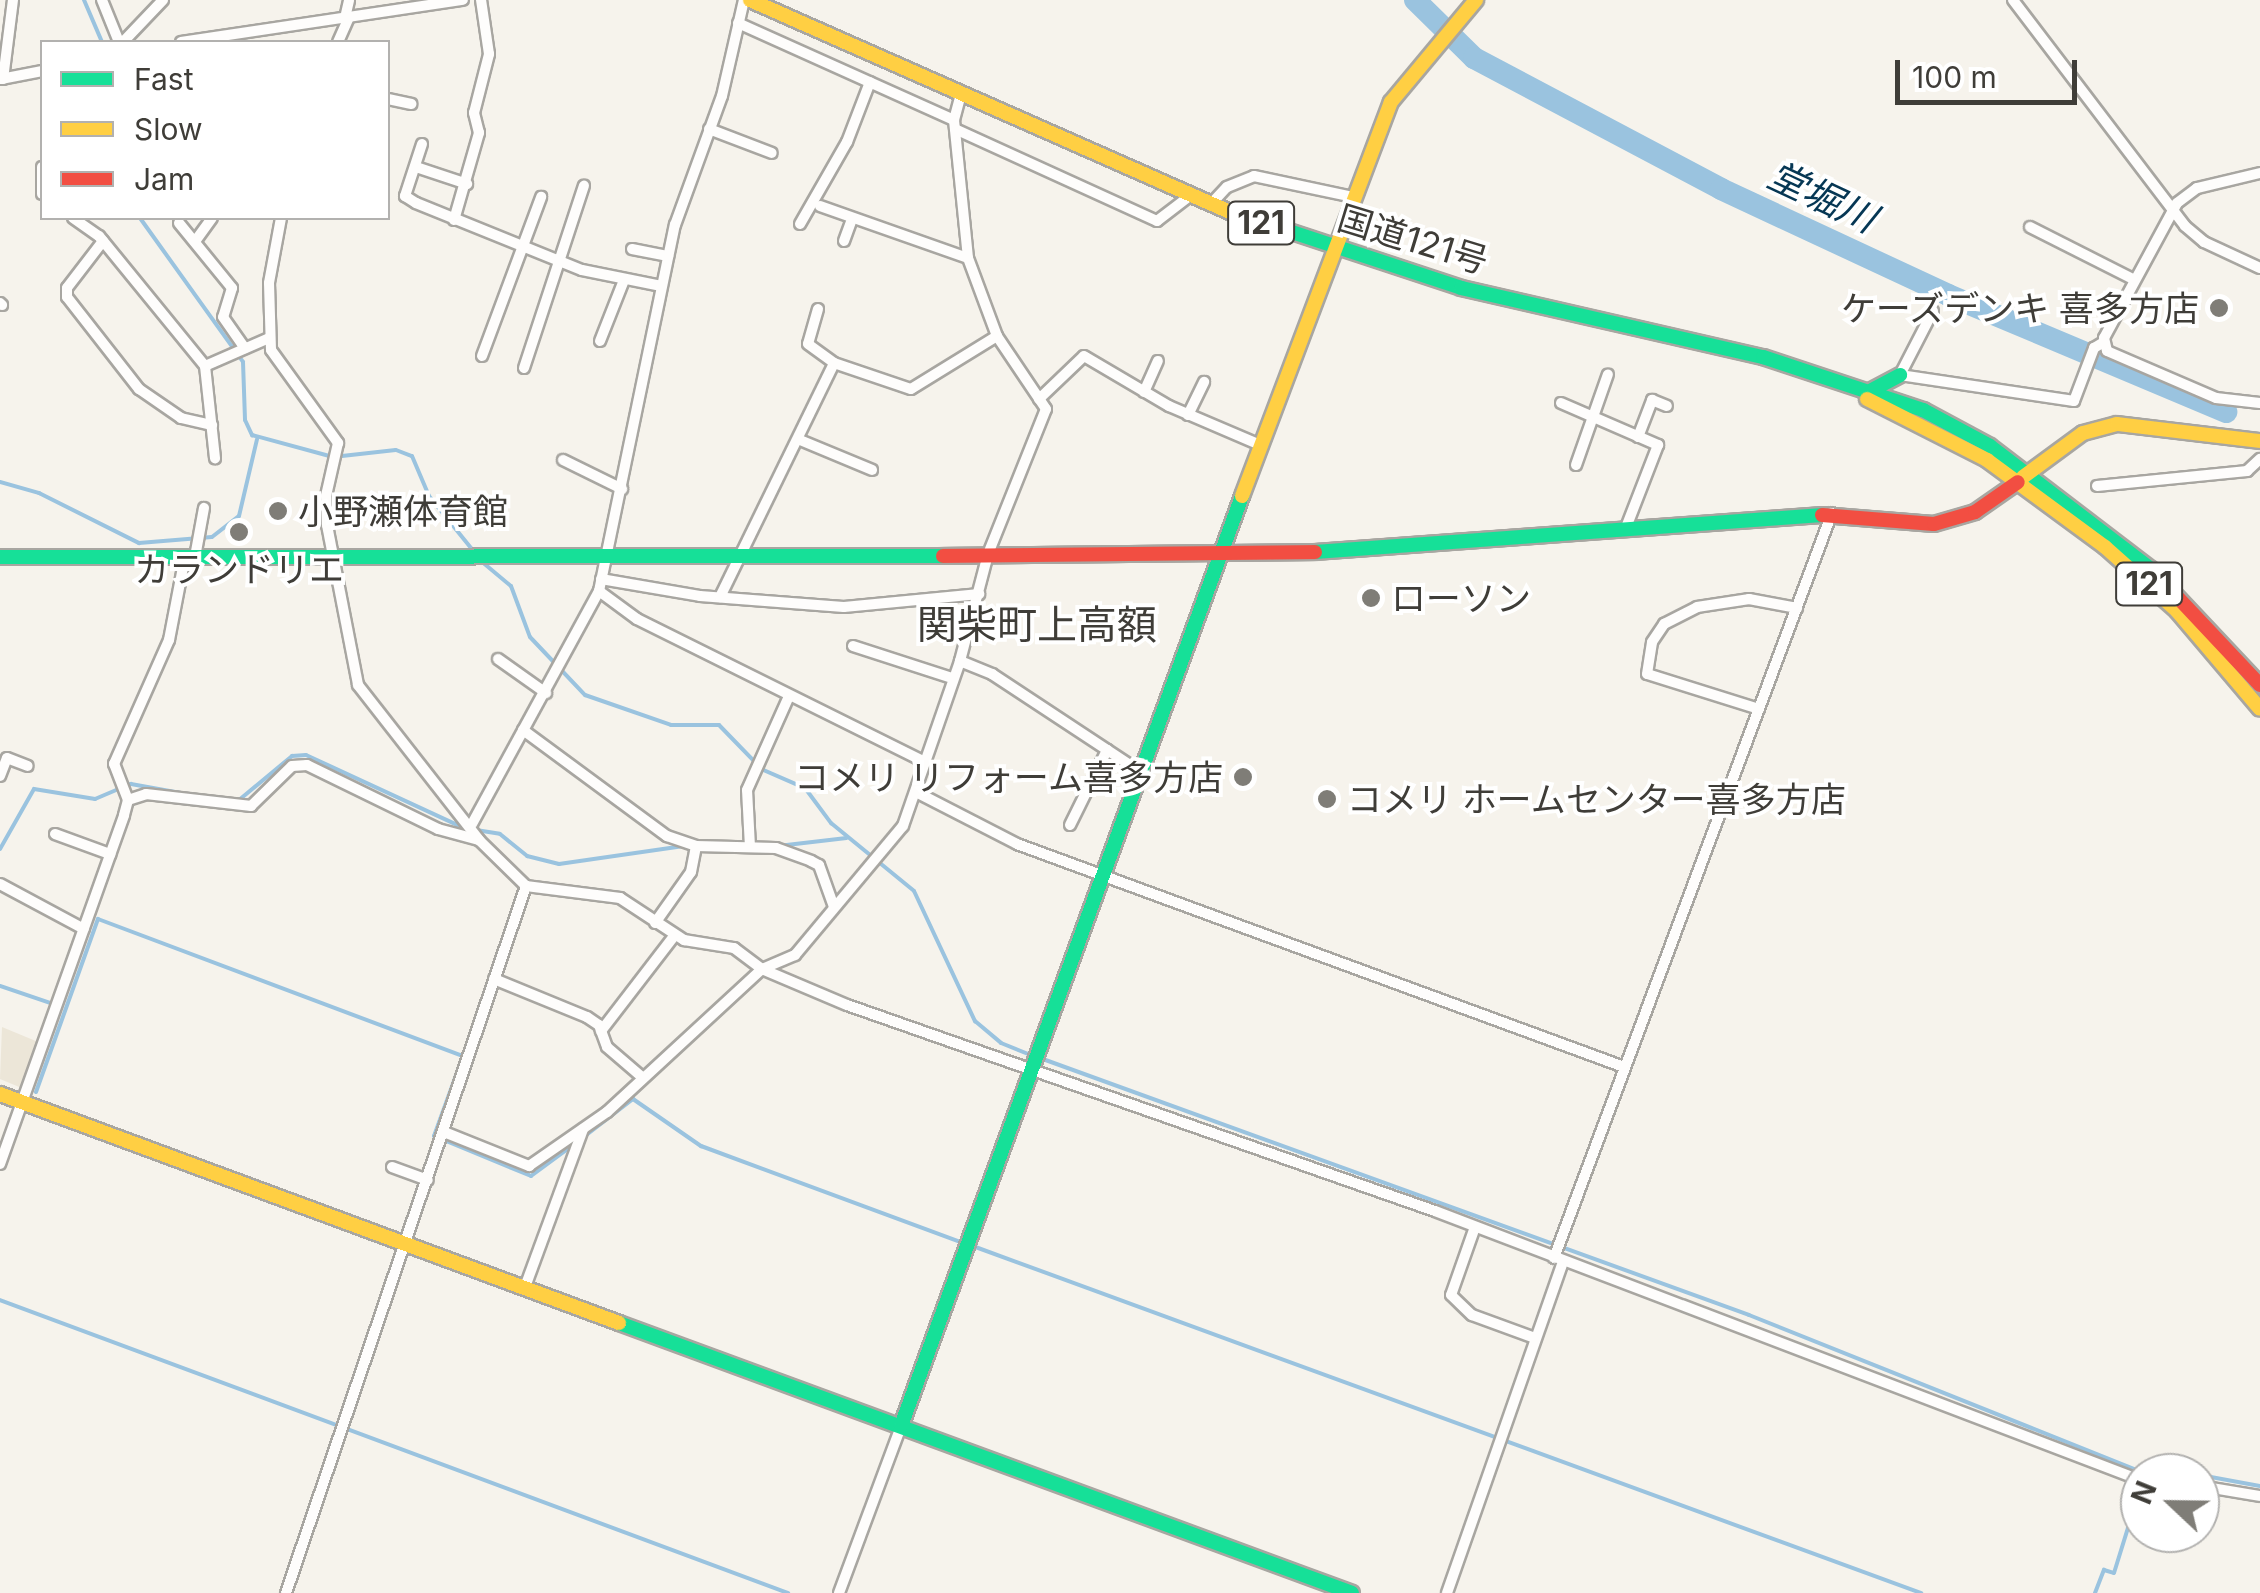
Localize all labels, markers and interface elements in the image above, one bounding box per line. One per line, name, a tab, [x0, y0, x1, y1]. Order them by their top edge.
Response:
legend	[40, 40, 390, 220]
scale bar	[1900, 40, 2082, 102]
text: 100 m	[1912, 59, 1997, 95]
text: Fast	[134, 61, 193, 97]
text: Slow	[134, 111, 203, 147]
water label: 堂堀川	[1761, 152, 1883, 242]
text: Jam	[134, 161, 194, 197]
road number: 121	[1226, 196, 1296, 250]
street label: 国道121号	[1333, 196, 1493, 282]
place label: ケーズデンキ 喜多方店	[1839, 287, 2199, 329]
marker: ケーズデンキ 喜多方店	[2208, 297, 2230, 319]
place label: 小野瀬体育館	[298, 490, 508, 532]
marker: 小野瀬体育館	[267, 500, 289, 522]
marker: カランドリエ	[228, 521, 250, 543]
place label: カランドリエ	[134, 548, 344, 590]
road number: 121	[2114, 557, 2184, 611]
place label: ローソン	[1391, 577, 1531, 619]
marker: ローソン	[1360, 587, 1382, 609]
district label: 関柴町上高額	[917, 601, 1157, 649]
place label: コメリ リフォーム喜多方店	[793, 756, 1223, 798]
marker: コメリ リフォーム喜多方店	[1232, 766, 1254, 788]
place label: コメリ ホームセンター喜多方店	[1347, 778, 1847, 820]
marker: コメリ ホームセンター喜多方店	[1316, 788, 1338, 810]
north arrow	[2120, 1453, 2220, 1553]
text: N	[2124, 1476, 2164, 1509]

